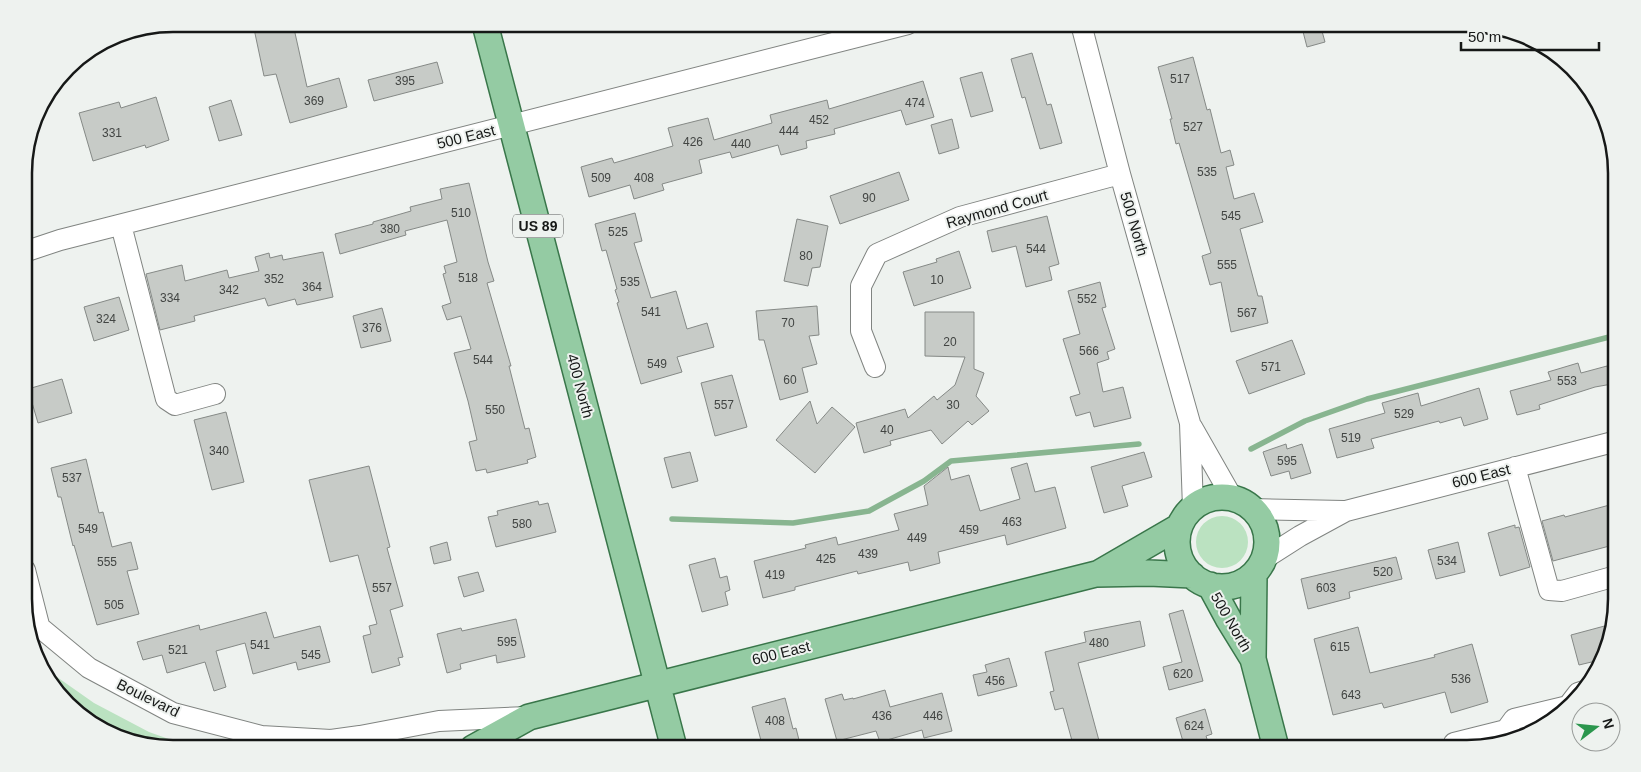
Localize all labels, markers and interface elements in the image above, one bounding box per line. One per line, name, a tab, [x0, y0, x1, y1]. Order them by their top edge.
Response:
scale bar	[1461, 20, 1598, 52]
text: 50 m	[1468, 28, 1501, 45]
house number: 517	[1170, 72, 1190, 86]
house number: 395	[395, 74, 415, 88]
house number: 369	[304, 94, 324, 108]
house number: 474	[905, 96, 925, 110]
house number: 452	[809, 113, 829, 127]
house number: 527	[1183, 120, 1203, 134]
street label: 500 East	[435, 121, 497, 152]
house number: 444	[779, 124, 799, 138]
house number: 331	[102, 126, 122, 140]
house number: 426	[683, 135, 703, 149]
house number: 440	[731, 137, 751, 151]
house number: 535	[1197, 165, 1217, 179]
house number: 509	[591, 171, 611, 185]
house number: 408	[634, 171, 654, 185]
street label: Raymond Court	[944, 186, 1050, 231]
street label: 500 North	[1117, 190, 1152, 258]
house number: 90	[862, 191, 876, 205]
house number: 510	[451, 206, 471, 220]
house number: 545	[1221, 209, 1241, 223]
road number: US 89	[513, 215, 563, 238]
house number: 380	[380, 222, 400, 236]
house number: 525	[608, 225, 628, 239]
house number: 544	[1026, 242, 1046, 256]
house number: 80	[799, 249, 813, 263]
house number: 555	[1217, 258, 1237, 272]
house number: 518	[458, 271, 478, 285]
house number: 352	[264, 272, 284, 286]
house number: 10	[930, 273, 944, 287]
house number: 535	[620, 275, 640, 289]
house number: 364	[302, 280, 322, 294]
house number: 342	[219, 283, 239, 297]
house number: 334	[160, 291, 180, 305]
house number: 552	[1077, 292, 1097, 306]
house number: 541	[641, 305, 661, 319]
house number: 567	[1237, 306, 1257, 320]
house number: 324	[96, 312, 116, 326]
house number: 70	[781, 316, 795, 330]
house number: 376	[362, 321, 382, 335]
house number: 20	[943, 335, 957, 349]
house number: 566	[1079, 344, 1099, 358]
street label: 400 North	[564, 352, 597, 420]
house number: 544	[473, 353, 493, 367]
house number: 549	[647, 357, 667, 371]
house number: 571	[1261, 360, 1281, 374]
house number: 60	[783, 373, 797, 387]
house number: 553	[1557, 374, 1577, 388]
house number: 557	[714, 398, 734, 412]
house number: 30	[946, 398, 960, 412]
house number: 550	[485, 403, 505, 417]
house number: 529	[1394, 407, 1414, 421]
house number: 40	[880, 423, 894, 437]
house number: 519	[1341, 431, 1361, 445]
house number: 340	[209, 444, 229, 458]
house number: 595	[1277, 454, 1297, 468]
street label: 600 East	[1450, 460, 1512, 491]
house number: 537	[62, 471, 82, 485]
house number: 463	[1002, 515, 1022, 529]
house number: 580	[512, 517, 532, 531]
house number: 549	[78, 522, 98, 536]
house number: 459	[959, 523, 979, 537]
house number: 449	[907, 531, 927, 545]
house number: 439	[858, 547, 878, 561]
house number: 425	[816, 552, 836, 566]
house number: 534	[1437, 554, 1457, 568]
house number: 555	[97, 555, 117, 569]
house number: 520	[1373, 565, 1393, 579]
house number: 419	[765, 568, 785, 582]
house number: 557	[372, 581, 392, 595]
house number: 603	[1316, 581, 1336, 595]
street label: 500 North	[1208, 589, 1255, 655]
house number: 505	[104, 598, 124, 612]
house number: 595	[497, 635, 517, 649]
house number: 480	[1089, 636, 1109, 650]
street label: 600 East	[750, 637, 812, 668]
house number: 541	[250, 638, 270, 652]
house number: 615	[1330, 640, 1350, 654]
house number: 521	[168, 643, 188, 657]
house number: 545	[301, 648, 321, 662]
house number: 620	[1173, 667, 1193, 681]
house number: 536	[1451, 672, 1471, 686]
house number: 456	[985, 674, 1005, 688]
street label: Boulevard	[114, 675, 182, 720]
house number: 643	[1341, 688, 1361, 702]
north arrow	[1571, 702, 1621, 752]
house number: 436	[872, 709, 892, 723]
house number: 446	[923, 709, 943, 723]
house number: 408	[765, 714, 785, 728]
text: N	[1599, 716, 1618, 730]
house number: 624	[1184, 719, 1204, 733]

